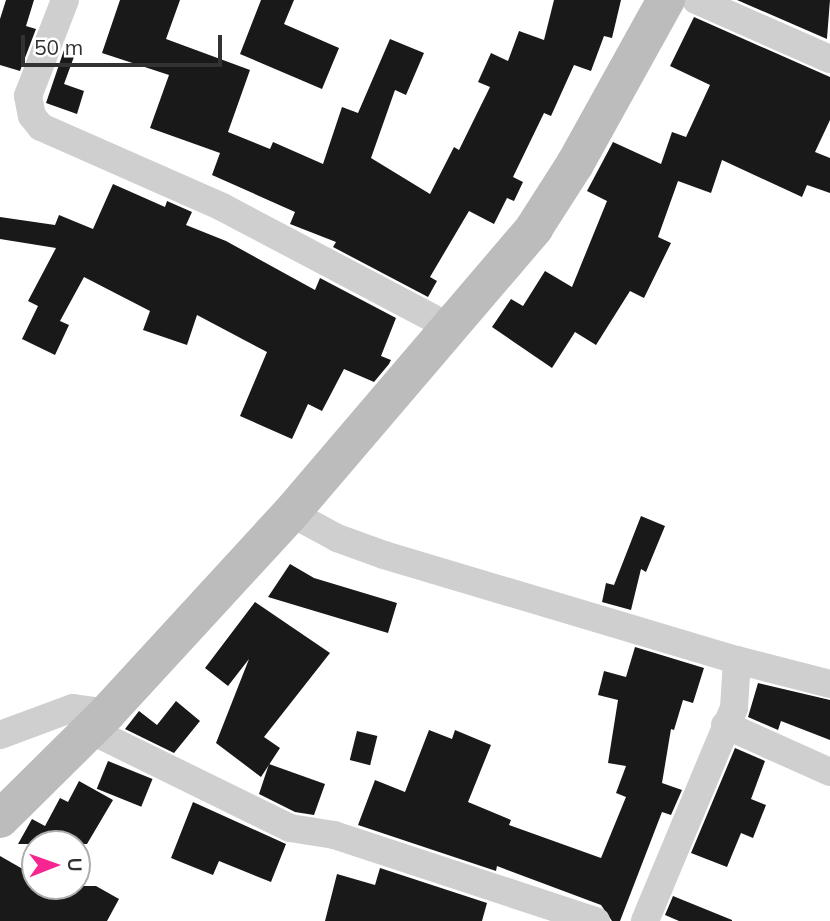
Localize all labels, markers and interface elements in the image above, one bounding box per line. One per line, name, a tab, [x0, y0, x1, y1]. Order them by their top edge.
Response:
scale bar	[24, 21, 226, 65]
text: 50 m	[34, 34, 83, 60]
north arrow	[21, 830, 91, 900]
text: U	[63, 857, 87, 872]

